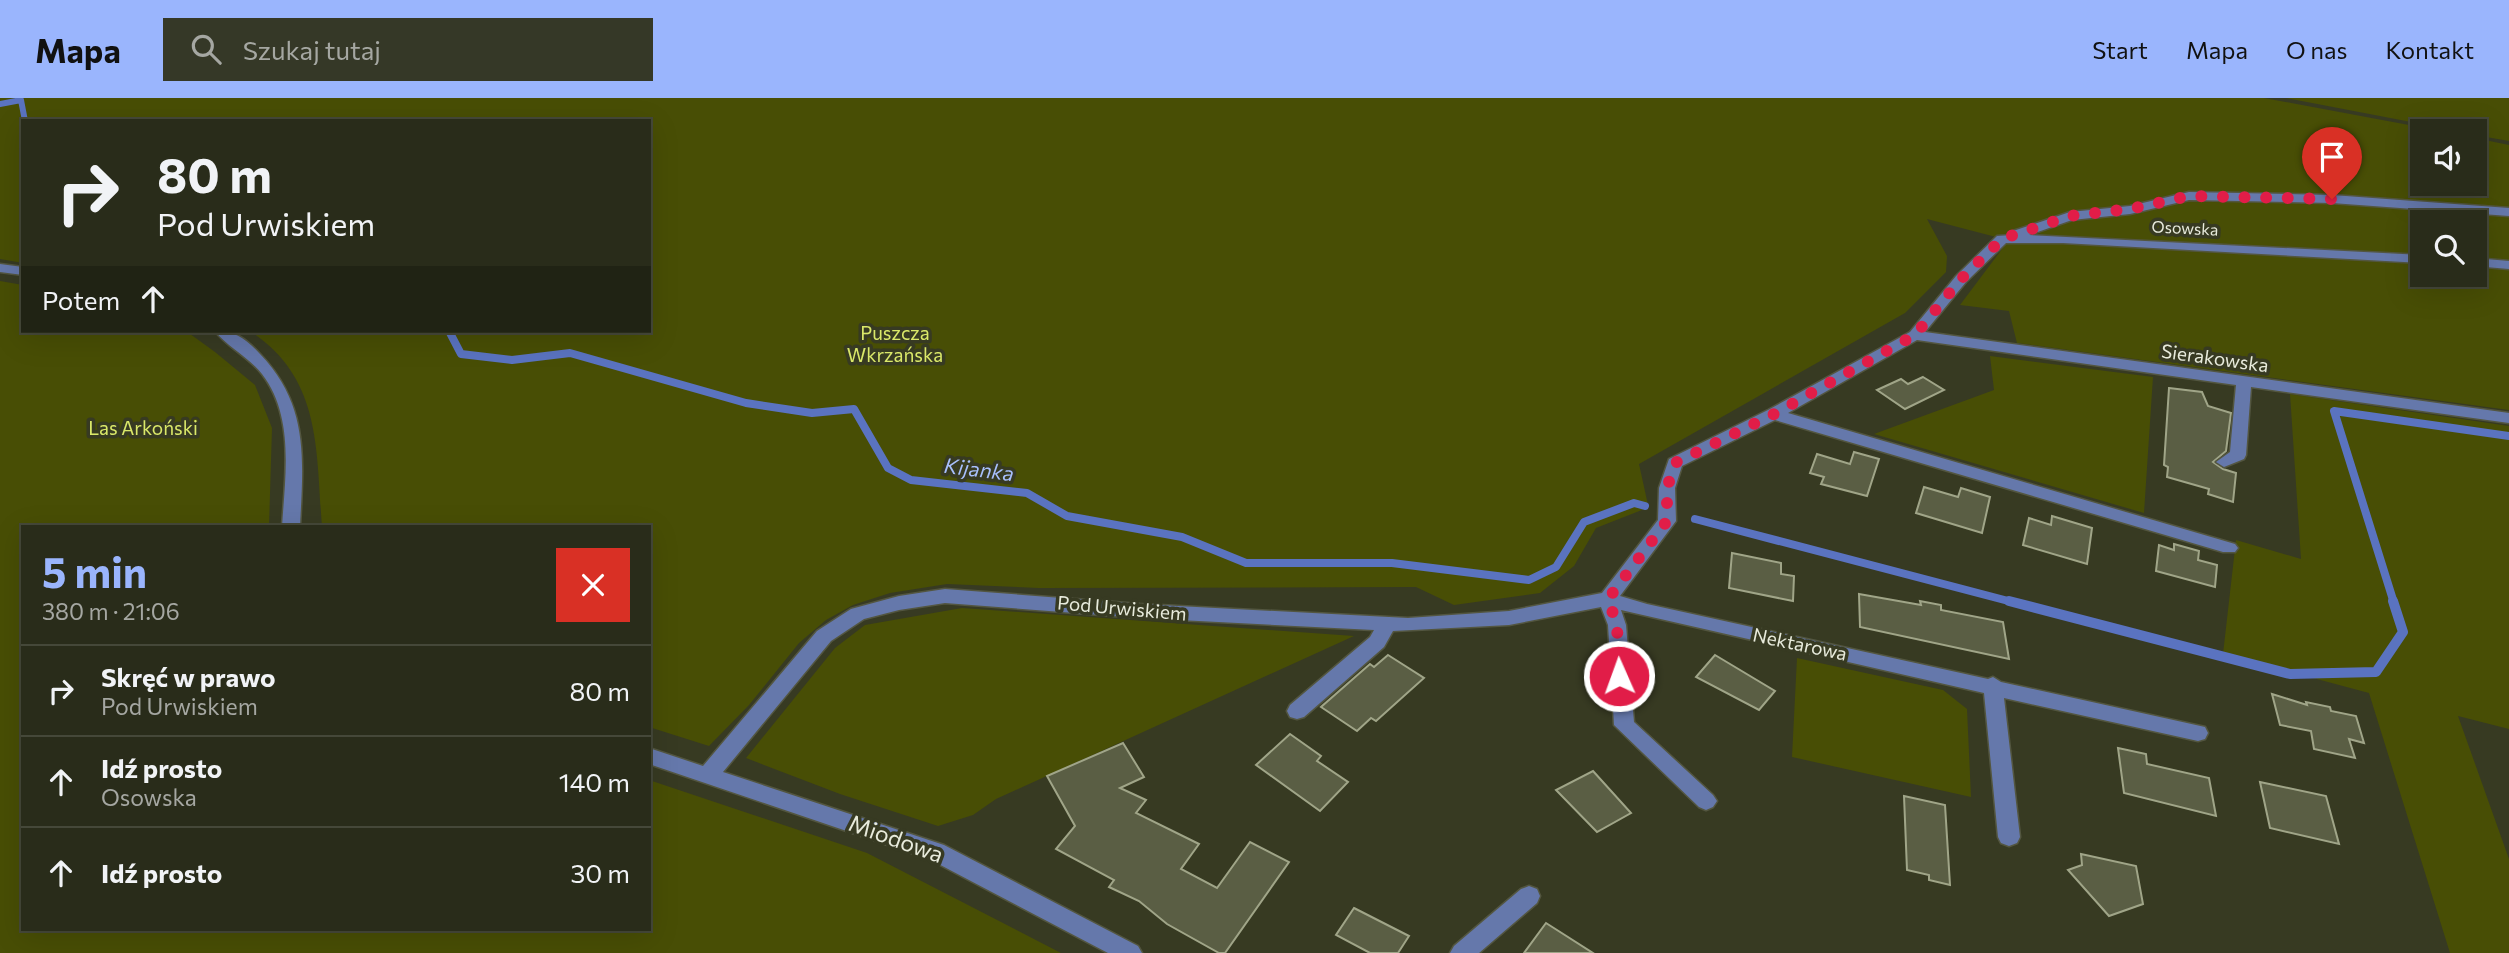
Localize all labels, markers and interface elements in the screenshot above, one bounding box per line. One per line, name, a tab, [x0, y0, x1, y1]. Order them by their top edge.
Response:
search box	[163, 18, 653, 81]
text: Mapa	[35, 29, 121, 70]
icon: search	[187, 30, 225, 68]
text: Szukaj tutaj	[243, 34, 381, 65]
text: Start	[2092, 35, 2148, 64]
text: Mapa	[2186, 35, 2248, 64]
text: O nas	[2286, 35, 2347, 64]
text: Kontakt	[2385, 35, 2474, 64]
map controls	[2410, 119, 2487, 287]
button: sound	[2410, 119, 2487, 196]
pin	[2302, 127, 2362, 199]
icon: arrive	[2313, 138, 2351, 176]
text: 80 m	[157, 143, 272, 203]
icon: right	[42, 147, 133, 238]
text: Pod Urwiskiem	[157, 203, 375, 243]
button: search	[2410, 210, 2487, 287]
street label: Osowska	[2151, 216, 2219, 239]
icon: ahead	[134, 280, 172, 318]
text: Potem	[42, 284, 120, 315]
park label: Puszcza Wkrzańska	[847, 321, 943, 366]
street label: Sierakowska	[2160, 339, 2270, 376]
park label: Las Arkoński	[88, 416, 198, 439]
water label: Kijanka	[943, 452, 1016, 485]
text: 5 min	[42, 545, 147, 597]
button: close	[556, 548, 630, 622]
street label: Pod Urwiskiem	[1057, 590, 1188, 625]
text: 380 m · 21:06	[42, 597, 180, 625]
street label: Nektarowa	[1751, 622, 1849, 665]
position arrow	[1582, 639, 1656, 713]
text: Skręć w prawo	[101, 661, 276, 692]
icon: right	[42, 672, 80, 710]
text: 80 m	[570, 675, 630, 706]
text: Pod Urwiskiem	[101, 692, 258, 720]
text: Idź prosto	[101, 752, 222, 783]
icon: ahead	[42, 763, 80, 801]
text: 140 m	[559, 766, 630, 797]
text: Osowska	[101, 783, 197, 811]
street label: Miodowa	[845, 808, 947, 868]
icon: ahead	[42, 854, 80, 892]
text: Idź prosto	[101, 857, 222, 888]
text: 30 m	[571, 857, 630, 888]

